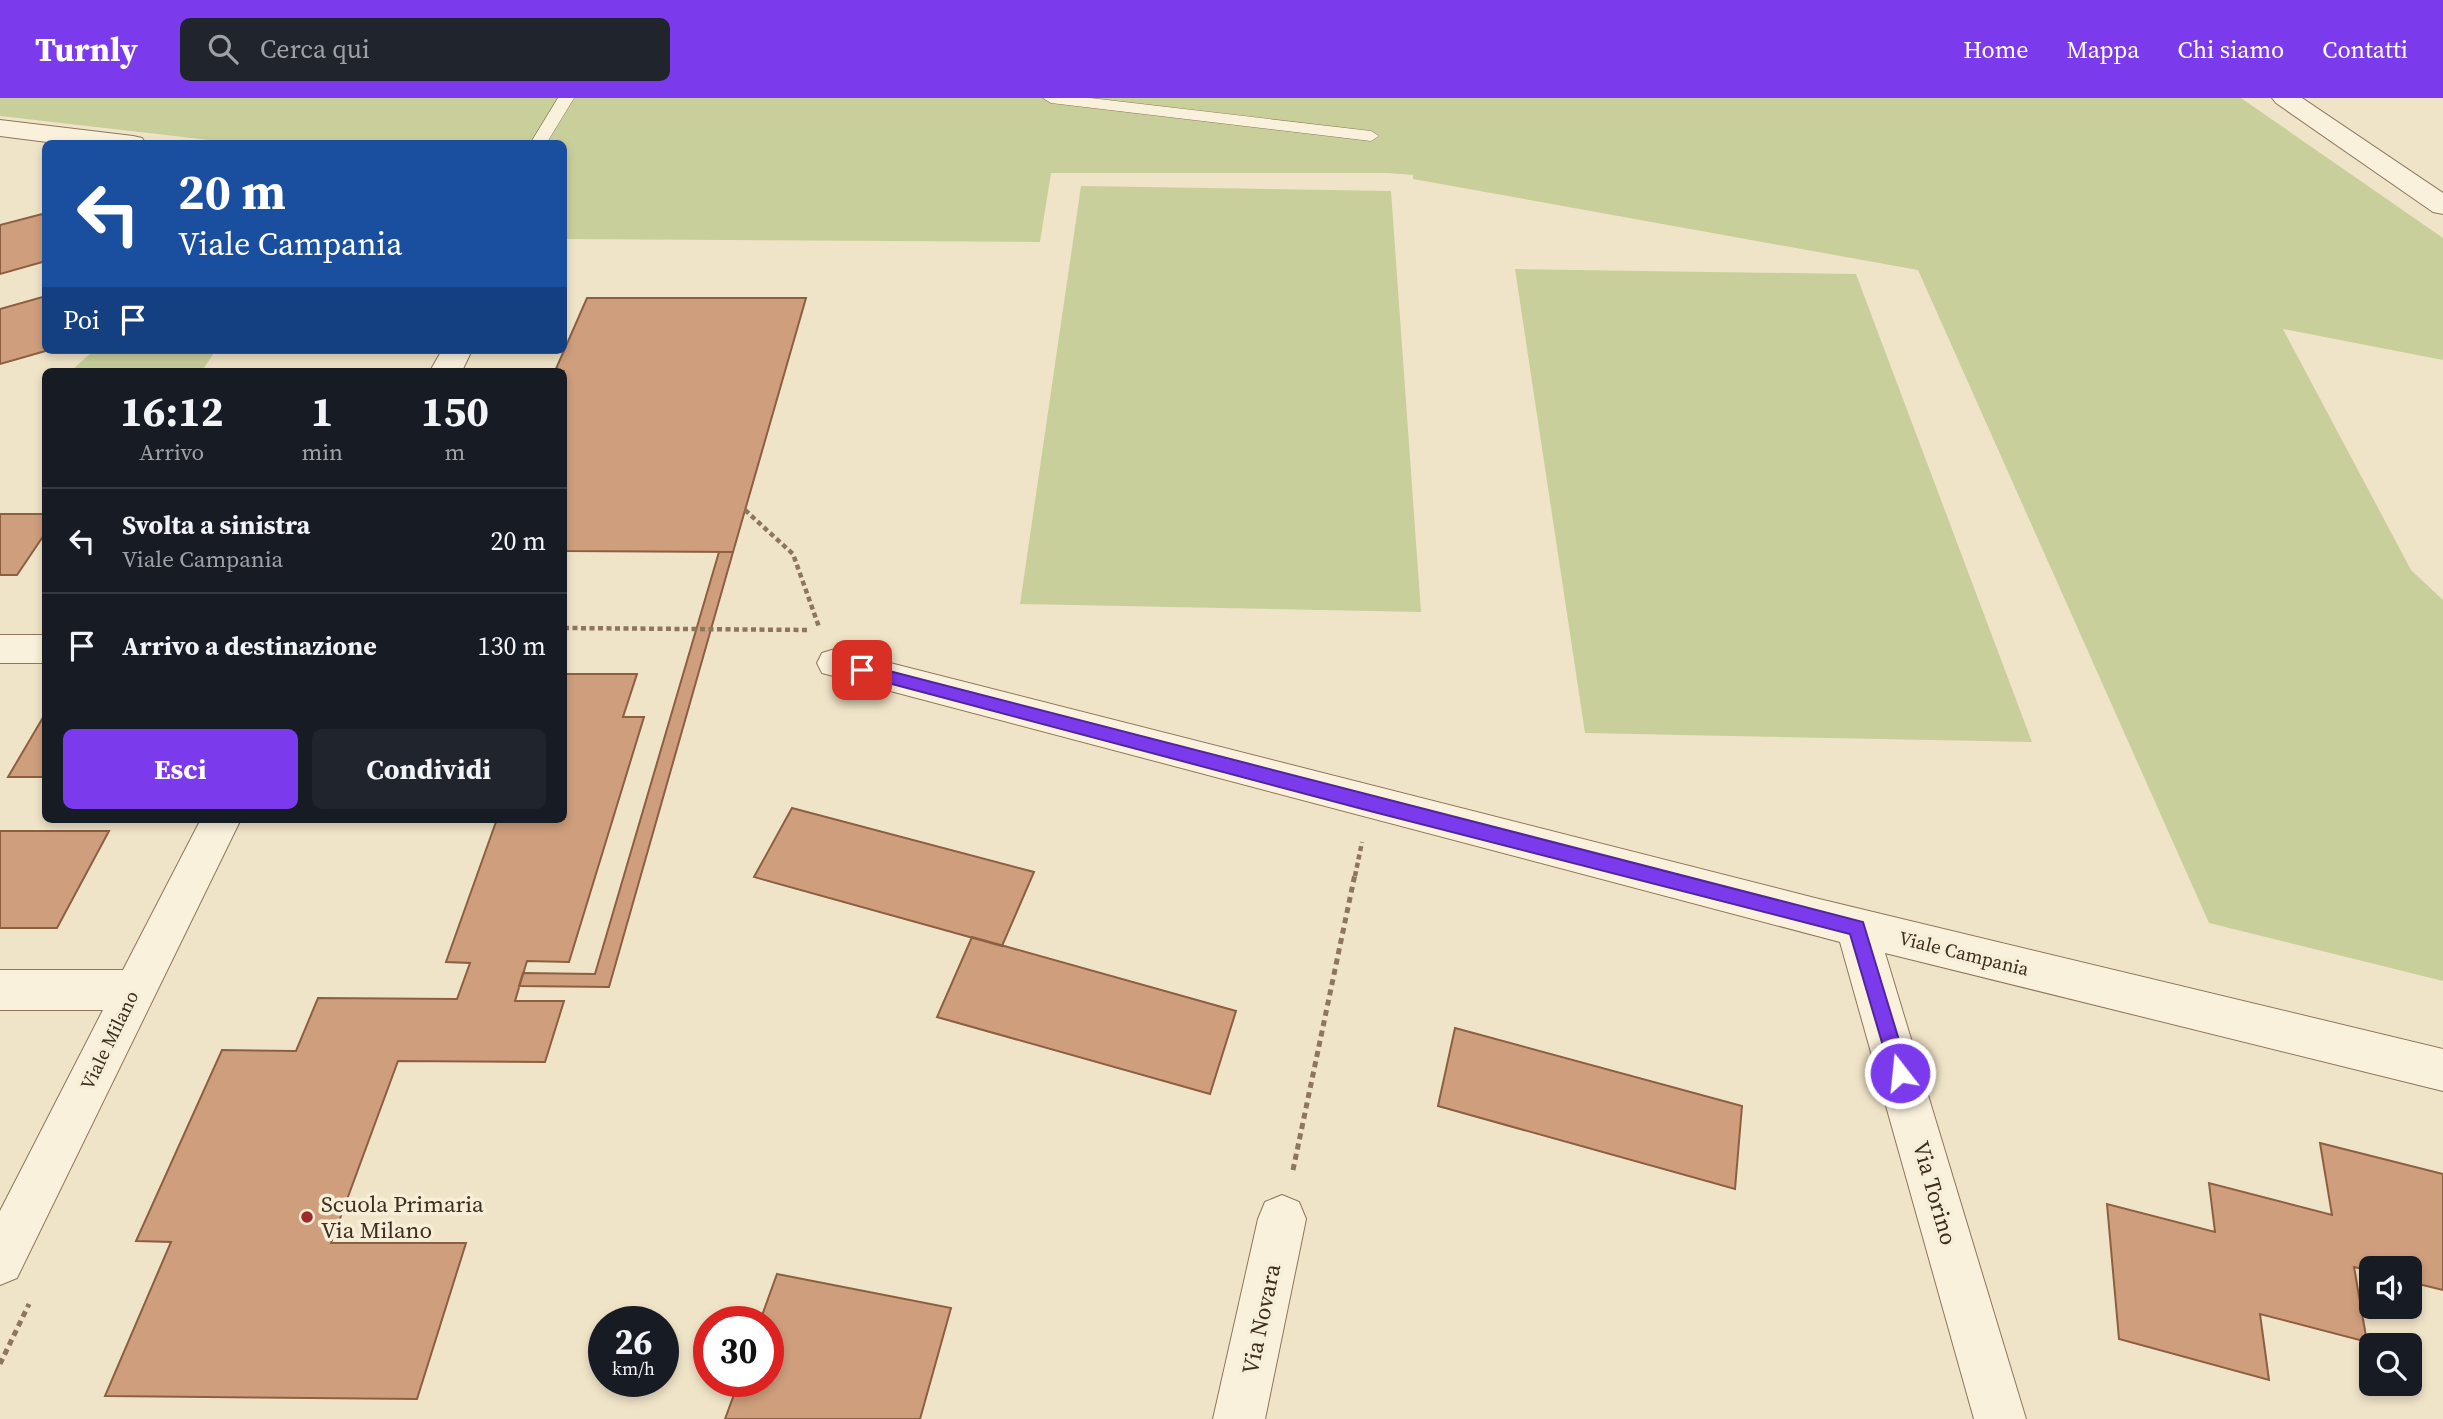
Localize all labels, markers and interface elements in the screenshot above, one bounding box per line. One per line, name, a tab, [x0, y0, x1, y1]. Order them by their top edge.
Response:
search box	[180, 18, 670, 81]
text: Turnly	[35, 27, 138, 72]
icon: search	[204, 30, 242, 68]
text: Cerca qui	[260, 31, 370, 67]
text: Home	[1963, 33, 2029, 66]
text: Mappa	[2067, 33, 2139, 66]
text: Chi siamo	[2177, 33, 2284, 66]
text: Contatti	[2322, 33, 2408, 66]
text: 20 m	[178, 158, 286, 225]
icon: left	[63, 168, 154, 259]
text: Viale Campania	[178, 222, 402, 266]
icon: arrive	[114, 301, 152, 339]
text: Poi	[63, 302, 100, 338]
text: 16:12	[120, 382, 224, 440]
text: 1	[311, 382, 334, 440]
text: 150	[421, 382, 489, 440]
text: Arrivo	[139, 436, 204, 468]
text: min	[301, 436, 343, 468]
text: m	[445, 436, 465, 468]
text: Svolta a sinistra	[122, 507, 310, 543]
icon: left	[63, 522, 101, 560]
text: 20 m	[491, 523, 546, 559]
text: Viale Campania	[122, 543, 283, 575]
icon: arrive	[63, 627, 101, 665]
text: Arrivo a destinazione	[122, 628, 377, 664]
text: 130 m	[478, 628, 546, 664]
pin	[832, 640, 892, 700]
icon: arrive	[843, 651, 881, 689]
button: Esci	[63, 729, 298, 809]
button: Condividi	[312, 729, 546, 809]
street label: Viale Campania	[1896, 924, 2032, 982]
street label: Viale Milano	[74, 986, 144, 1094]
position arrow	[1863, 1036, 1937, 1110]
street label: Via Torino	[1905, 1137, 1965, 1249]
place label: Scuola Primaria Via Milano	[321, 1188, 484, 1246]
marker: Scuola Primaria Via Milano	[299, 1209, 315, 1225]
map controls	[2359, 1256, 2422, 1396]
button: sound	[2359, 1256, 2422, 1319]
street label: Via Novara	[1234, 1261, 1288, 1377]
speed limit sign: 30	[693, 1306, 784, 1397]
text: 26	[615, 1318, 652, 1366]
button: search	[2359, 1333, 2422, 1396]
text: km/h	[612, 1356, 655, 1381]

